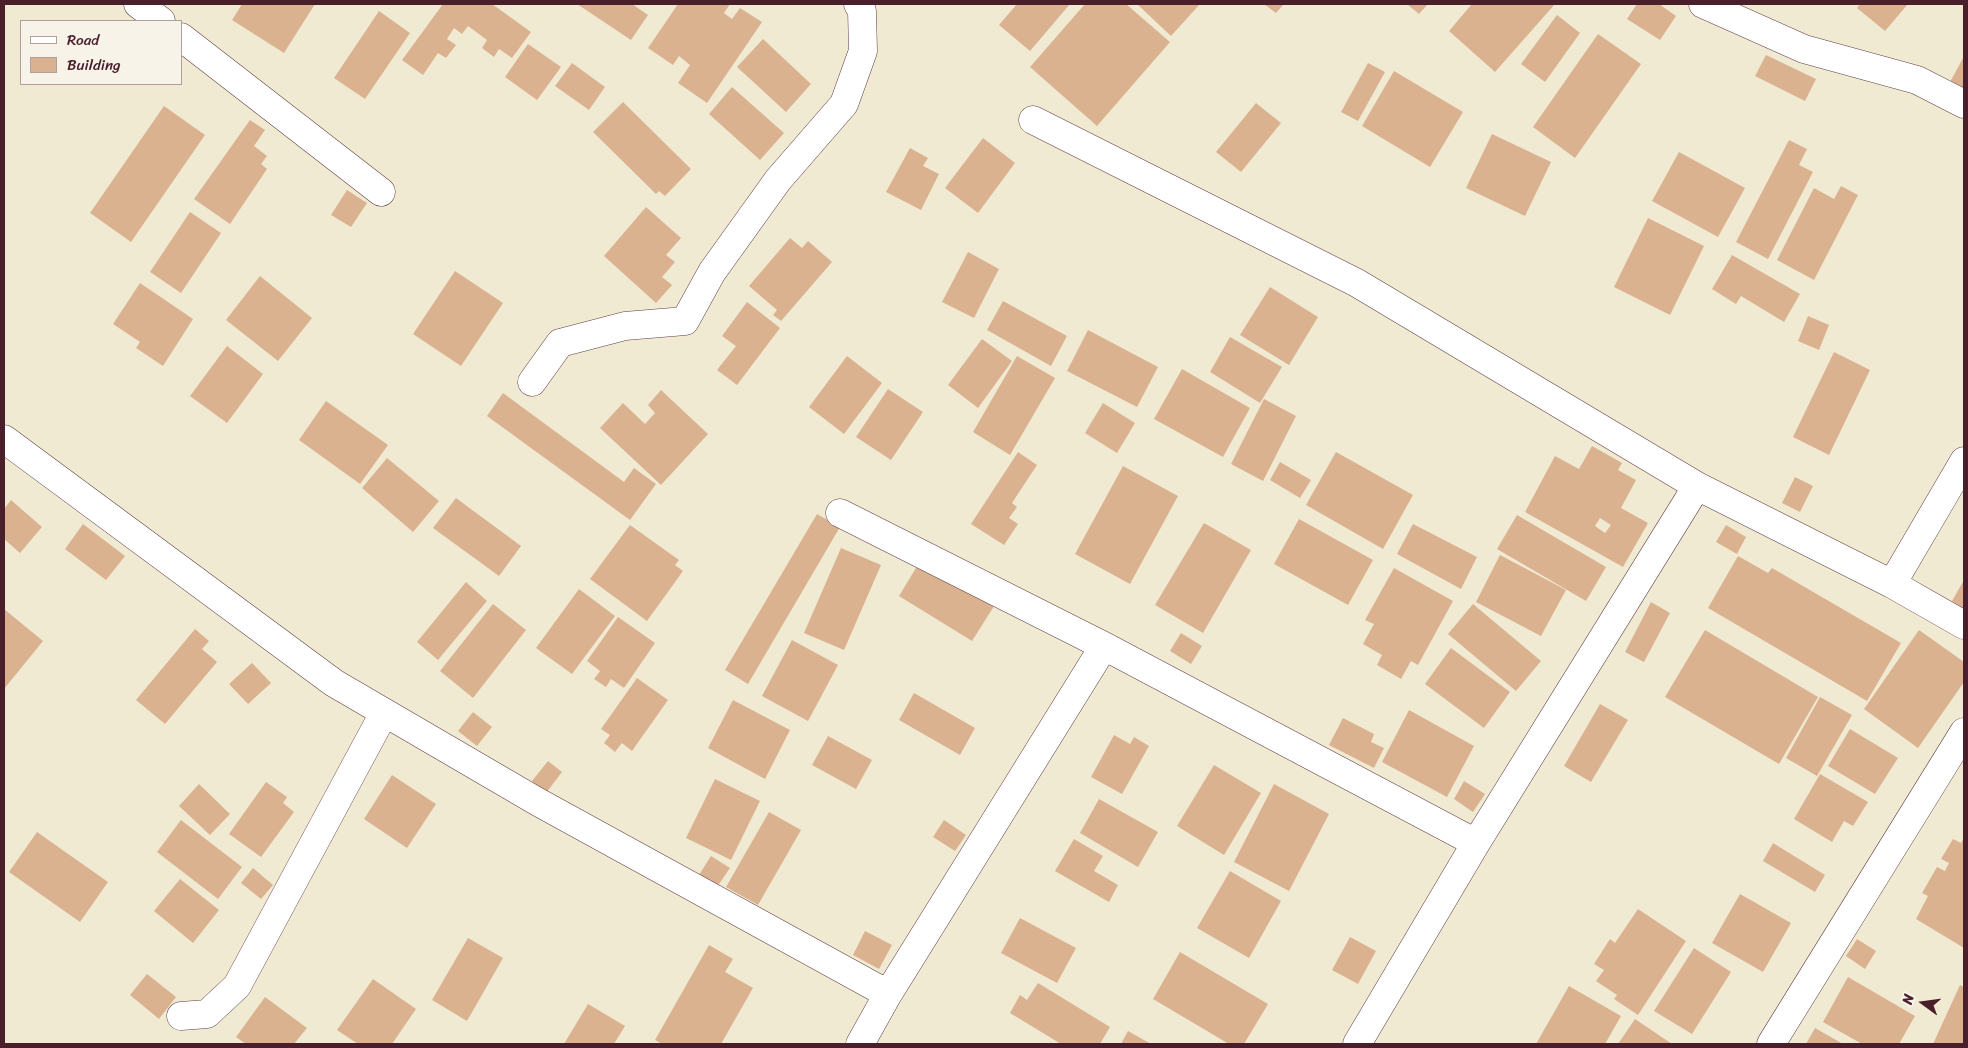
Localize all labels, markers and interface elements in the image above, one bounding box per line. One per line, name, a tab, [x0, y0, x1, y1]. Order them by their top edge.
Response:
legend	[20, 20, 182, 85]
text: Road	[67, 27, 99, 53]
text: Building	[67, 52, 121, 78]
north arrow	[1898, 978, 1948, 1028]
text: N	[1895, 992, 1921, 1007]

